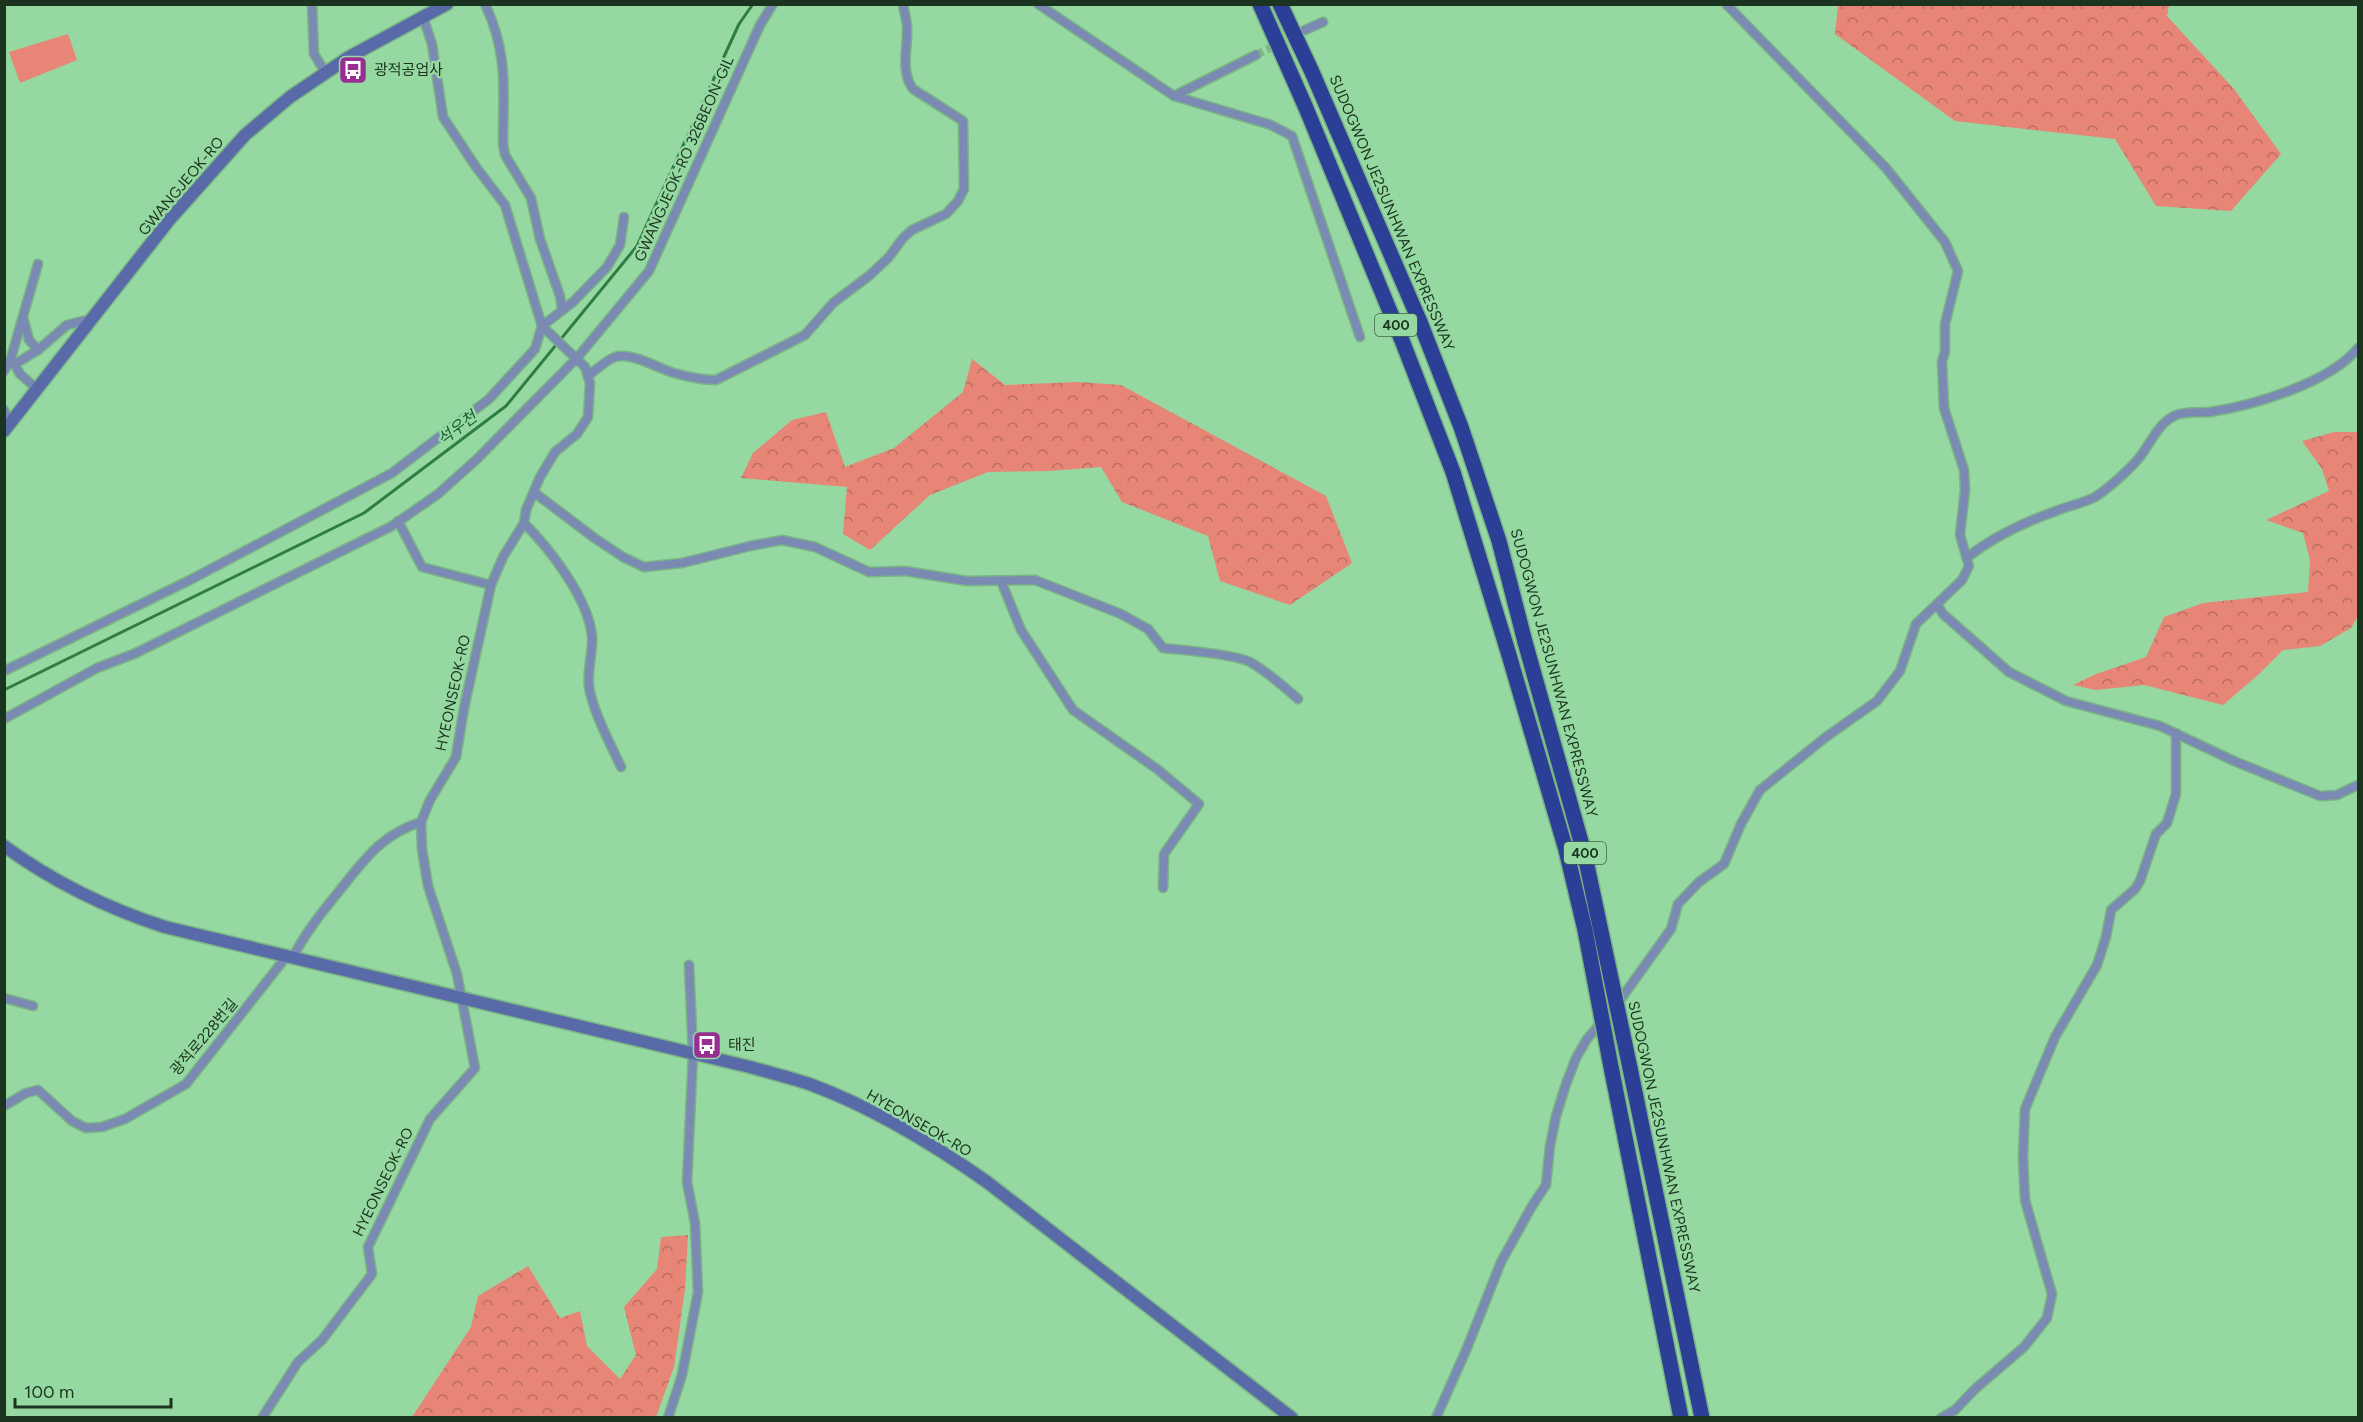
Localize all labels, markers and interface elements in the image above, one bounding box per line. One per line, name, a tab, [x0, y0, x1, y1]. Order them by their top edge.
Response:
bus stop icon: 광적공업사	[337, 54, 369, 86]
street label: GWANGJEOK-RO 326BEON-GIL	[631, 54, 738, 264]
place label: 광적공업사	[374, 61, 443, 79]
street label: SUDOGWON JE2SUNHWAN EXPRESSWAY	[1325, 72, 1459, 354]
street label: GWANGJEOK-RO	[135, 133, 227, 239]
road number: 400	[1375, 314, 1417, 336]
water label: 석우천	[434, 406, 482, 449]
street label: SUDOGWON JE2SUNHWAN EXPRESSWAY	[1507, 527, 1601, 819]
street label: HYEONSEOK-RO	[432, 633, 474, 753]
road number: 400	[1564, 842, 1606, 864]
street label: 광적로228번길	[167, 995, 241, 1079]
street label: SUDOGWON JE2SUNHWAN EXPRESSWAY	[1624, 999, 1704, 1295]
bus stop icon: 태진	[691, 1029, 723, 1061]
place label: 태진	[728, 1036, 756, 1054]
street label: HYEONSEOK-RO	[863, 1086, 975, 1160]
street label: HYEONSEOK-RO	[349, 1125, 417, 1239]
scale bar	[15, 1371, 171, 1409]
text: 100 m	[24, 1381, 74, 1403]

